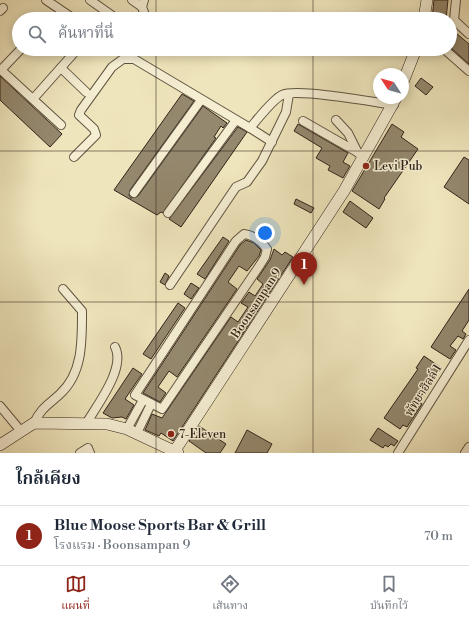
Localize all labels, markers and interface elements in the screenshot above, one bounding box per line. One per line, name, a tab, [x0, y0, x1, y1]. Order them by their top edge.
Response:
search box	[12, 12, 457, 56]
icon: search	[26, 23, 48, 45]
text: ค้นหาที่นี่	[58, 24, 114, 43]
north arrow	[373, 68, 409, 104]
place label: Levi Pub	[374, 159, 423, 174]
marker: Levi Pub	[361, 161, 371, 171]
your location	[255, 223, 275, 243]
pin: 1	[291, 252, 317, 285]
street label: Boonsampan 9	[228, 265, 285, 342]
street label: พัทยาฮิลล์ 1	[402, 361, 446, 419]
place label: 7-Eleven	[179, 427, 226, 442]
marker: 7-Eleven	[166, 429, 176, 439]
text: ใกล้เคียง	[16, 468, 81, 490]
text: Blue Moose Sports Bar & Grill	[54, 516, 266, 535]
text: 1	[26, 528, 32, 544]
text: 70 m	[424, 528, 453, 544]
text: โรงแรม · Boonsampan 9	[54, 537, 190, 553]
tab: แผนที่	[61, 573, 90, 615]
tab: เส้นทาง	[212, 573, 248, 615]
tab: บันทึกไว้	[370, 573, 408, 615]

